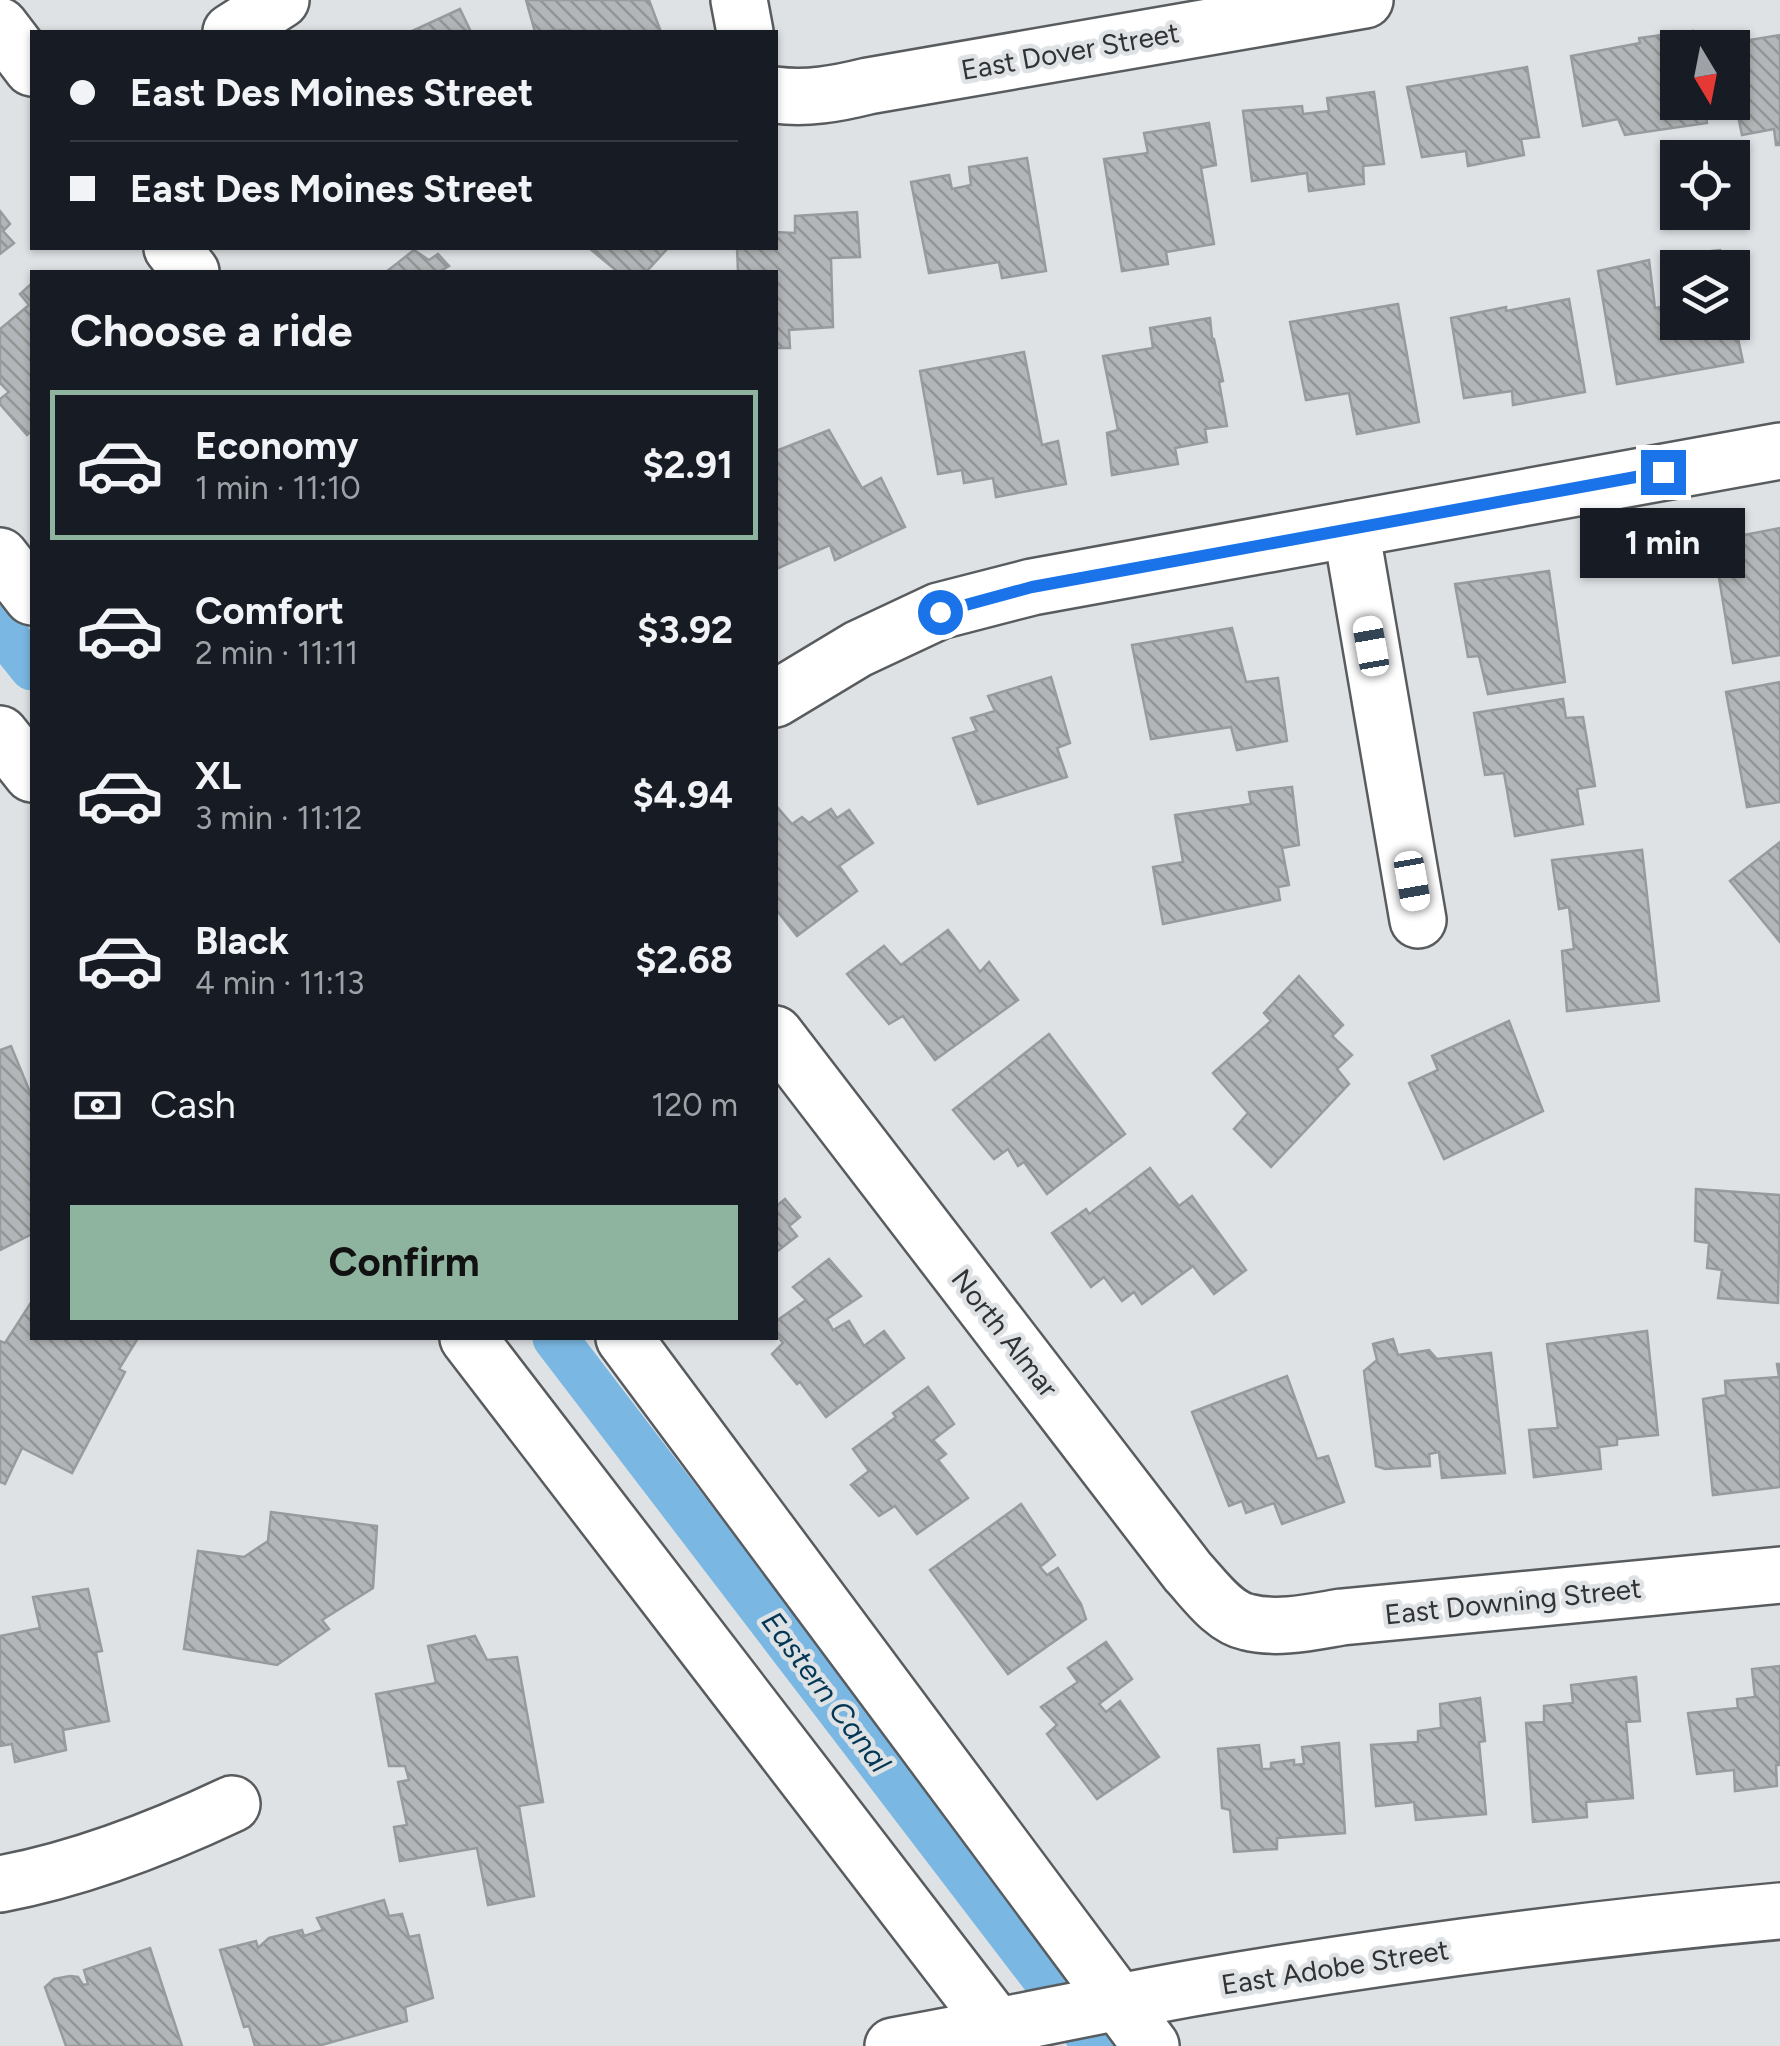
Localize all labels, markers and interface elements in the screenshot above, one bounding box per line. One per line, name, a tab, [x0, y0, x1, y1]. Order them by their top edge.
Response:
street label: East Dover Street	[958, 15, 1182, 87]
north arrow	[1660, 30, 1750, 120]
map controls	[1660, 30, 1750, 340]
text: East Des Moines Street	[130, 70, 533, 116]
button: locate	[1660, 140, 1750, 230]
text: East Des Moines Street	[130, 166, 533, 212]
button: layers	[1660, 250, 1750, 340]
text: Choose a ride	[70, 303, 352, 357]
icon: car	[75, 420, 165, 510]
text: Economy	[195, 423, 358, 469]
text: $2.91	[642, 442, 733, 488]
route end	[1641, 450, 1686, 495]
text: 1 min · 11:10	[195, 469, 361, 507]
callout: 1 min	[1580, 507, 1746, 577]
text: 1 min	[1625, 524, 1700, 562]
icon: car	[75, 585, 165, 675]
text: Comfort	[195, 588, 344, 634]
route start	[918, 590, 963, 635]
text: $3.92	[637, 607, 733, 653]
car	[1351, 614, 1391, 678]
text: 2 min · 11:11	[195, 634, 358, 672]
icon: car	[75, 750, 165, 840]
text: XL	[195, 753, 241, 799]
text: $4.94	[632, 772, 733, 818]
text: 3 min · 11:12	[195, 799, 362, 837]
car	[1392, 849, 1432, 913]
icon: car	[75, 915, 165, 1005]
text: Black	[195, 918, 289, 964]
text: $2.68	[635, 937, 733, 983]
text: 4 min · 11:13	[195, 964, 364, 1002]
icon: cash	[70, 1078, 125, 1133]
text: Cash	[150, 1082, 236, 1128]
text: 120 m	[651, 1086, 738, 1124]
button: Confirm	[70, 1205, 738, 1320]
street label: North Almar	[944, 1262, 1066, 1404]
street label: East Downing Street	[1383, 1571, 1643, 1631]
water label: Eastern Canal	[754, 1604, 899, 1780]
street label: East Adobe Street	[1219, 1932, 1451, 2002]

